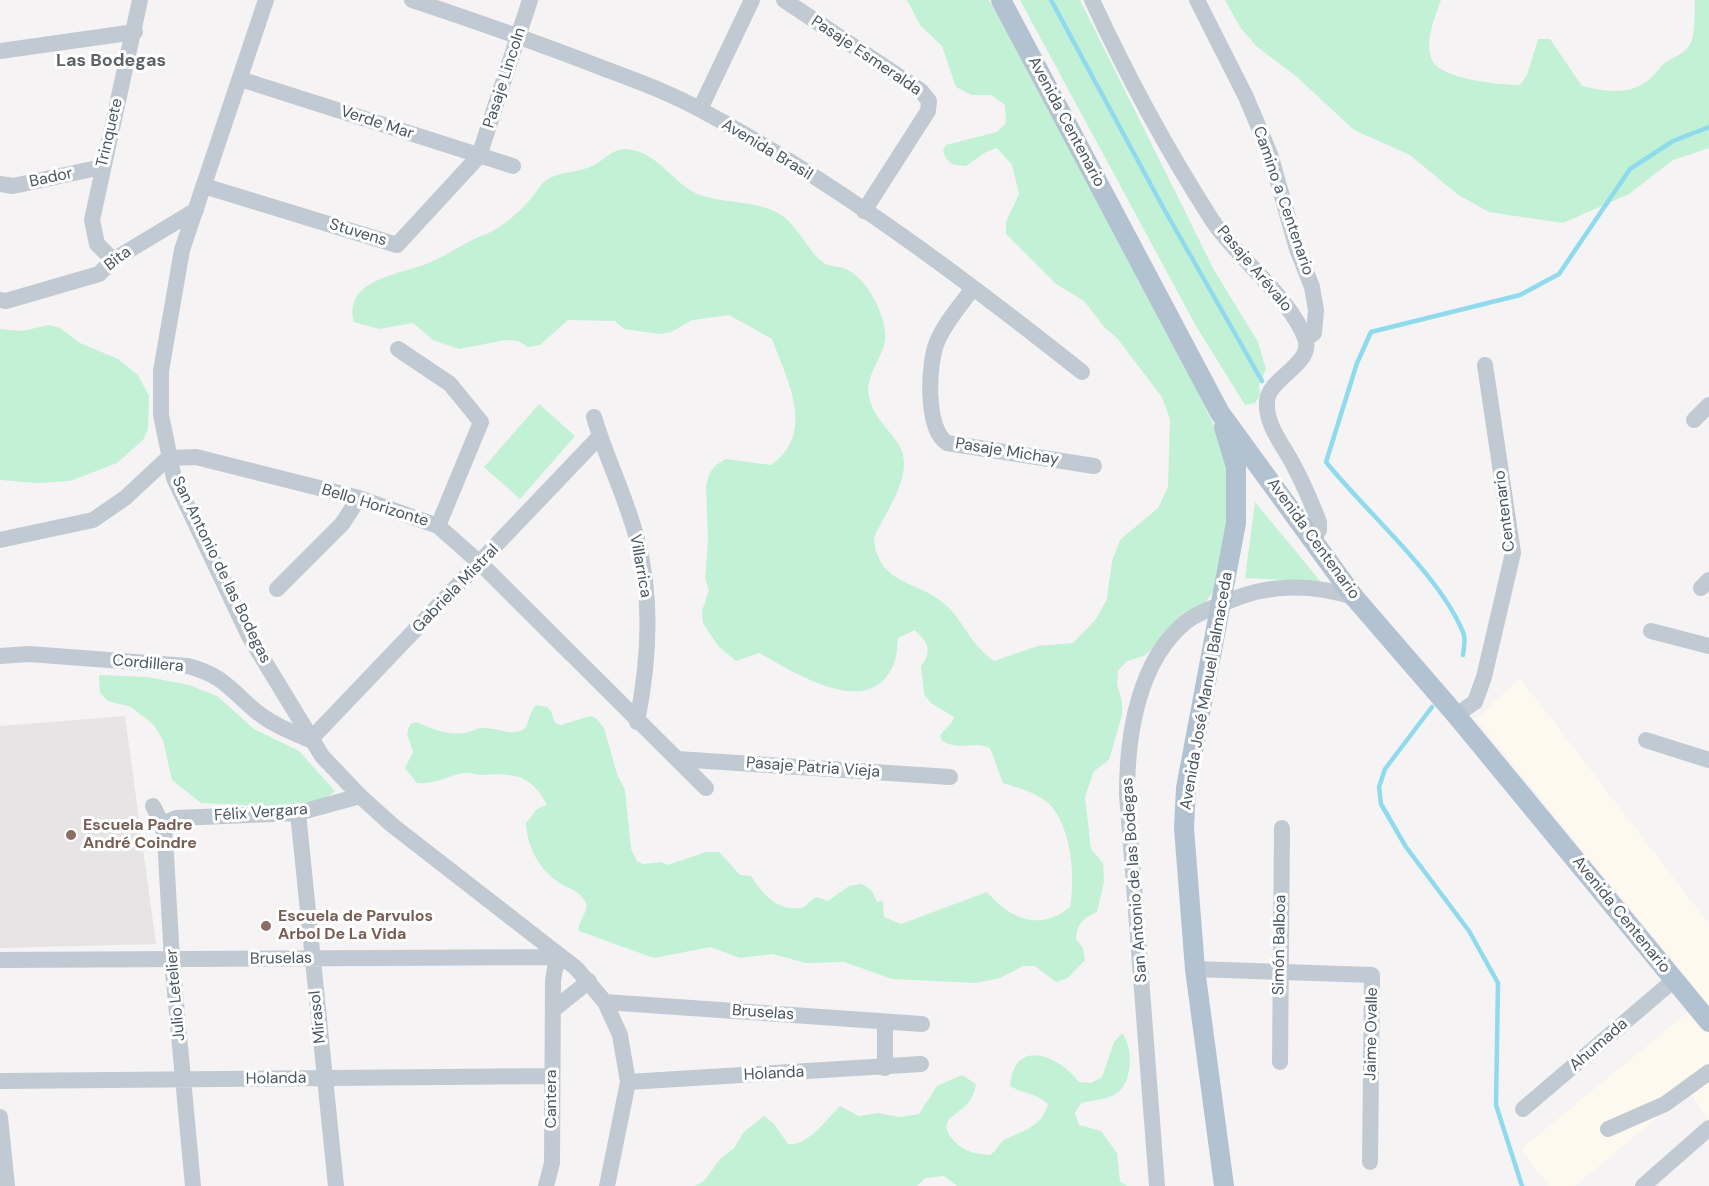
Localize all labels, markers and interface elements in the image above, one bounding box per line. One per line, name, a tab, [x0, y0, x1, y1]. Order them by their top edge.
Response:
street label: Pasaje Esmeralda	[807, 12, 925, 100]
street label: Pasaje Lincoln	[480, 25, 530, 131]
district label: Las Bodegas	[56, 50, 166, 72]
street label: Avenida Centenario	[1023, 53, 1109, 191]
street label: Trinquete	[93, 97, 127, 169]
street label: Verde Mar	[338, 102, 416, 144]
street label: Avenida Brasil	[718, 115, 816, 185]
street label: Camino a Centenario	[1249, 124, 1317, 278]
street label: Bador	[28, 164, 74, 192]
street label: Stuvens	[327, 215, 389, 251]
street label: Pasaje Arévalo	[1212, 222, 1296, 316]
street label: Bita	[101, 243, 135, 275]
street label: Pasaje Michay	[954, 434, 1060, 470]
street label: Centenario	[1490, 469, 1520, 553]
street label: San Antonio de las Bodegas	[167, 474, 275, 666]
street label: Avenida Centenario	[1263, 475, 1363, 603]
street label: Bello Horizonte	[319, 481, 431, 531]
street label: Villarrica	[625, 533, 655, 599]
street label: Gabriela Mistral	[409, 541, 503, 637]
street label: Avenida José Manuel Balmaceda	[1177, 571, 1237, 811]
street label: Cordillera	[112, 651, 184, 677]
street label: Pasaje Patria Vieja	[745, 754, 881, 782]
street label: San Antonio de las Bodegas	[1118, 777, 1152, 983]
street label: Félix Vergara	[214, 800, 308, 826]
place label: Escuela Padre André Coindre	[83, 816, 197, 854]
marker: Escuela Padre André Coindre	[64, 828, 78, 842]
street label: Avenida Centenario	[1568, 853, 1674, 977]
street label: Simón Balboa	[1270, 895, 1290, 995]
place label: Escuela de Parvulos Arbol De La Vida	[278, 907, 433, 945]
marker: Escuela de Parvulos Arbol De La Vida	[259, 919, 273, 933]
street label: Julio Letelier	[162, 948, 190, 1042]
street label: Bruselas	[250, 949, 312, 969]
street label: Jaime Ovalle	[1362, 987, 1382, 1081]
street label: Mirasol	[306, 990, 330, 1044]
street label: Bruselas	[731, 1001, 795, 1025]
street label: Ahumada	[1566, 1015, 1632, 1075]
street label: Holanda	[743, 1063, 805, 1085]
street label: Holanda	[246, 1069, 306, 1089]
street label: Cantera	[542, 1069, 562, 1129]

